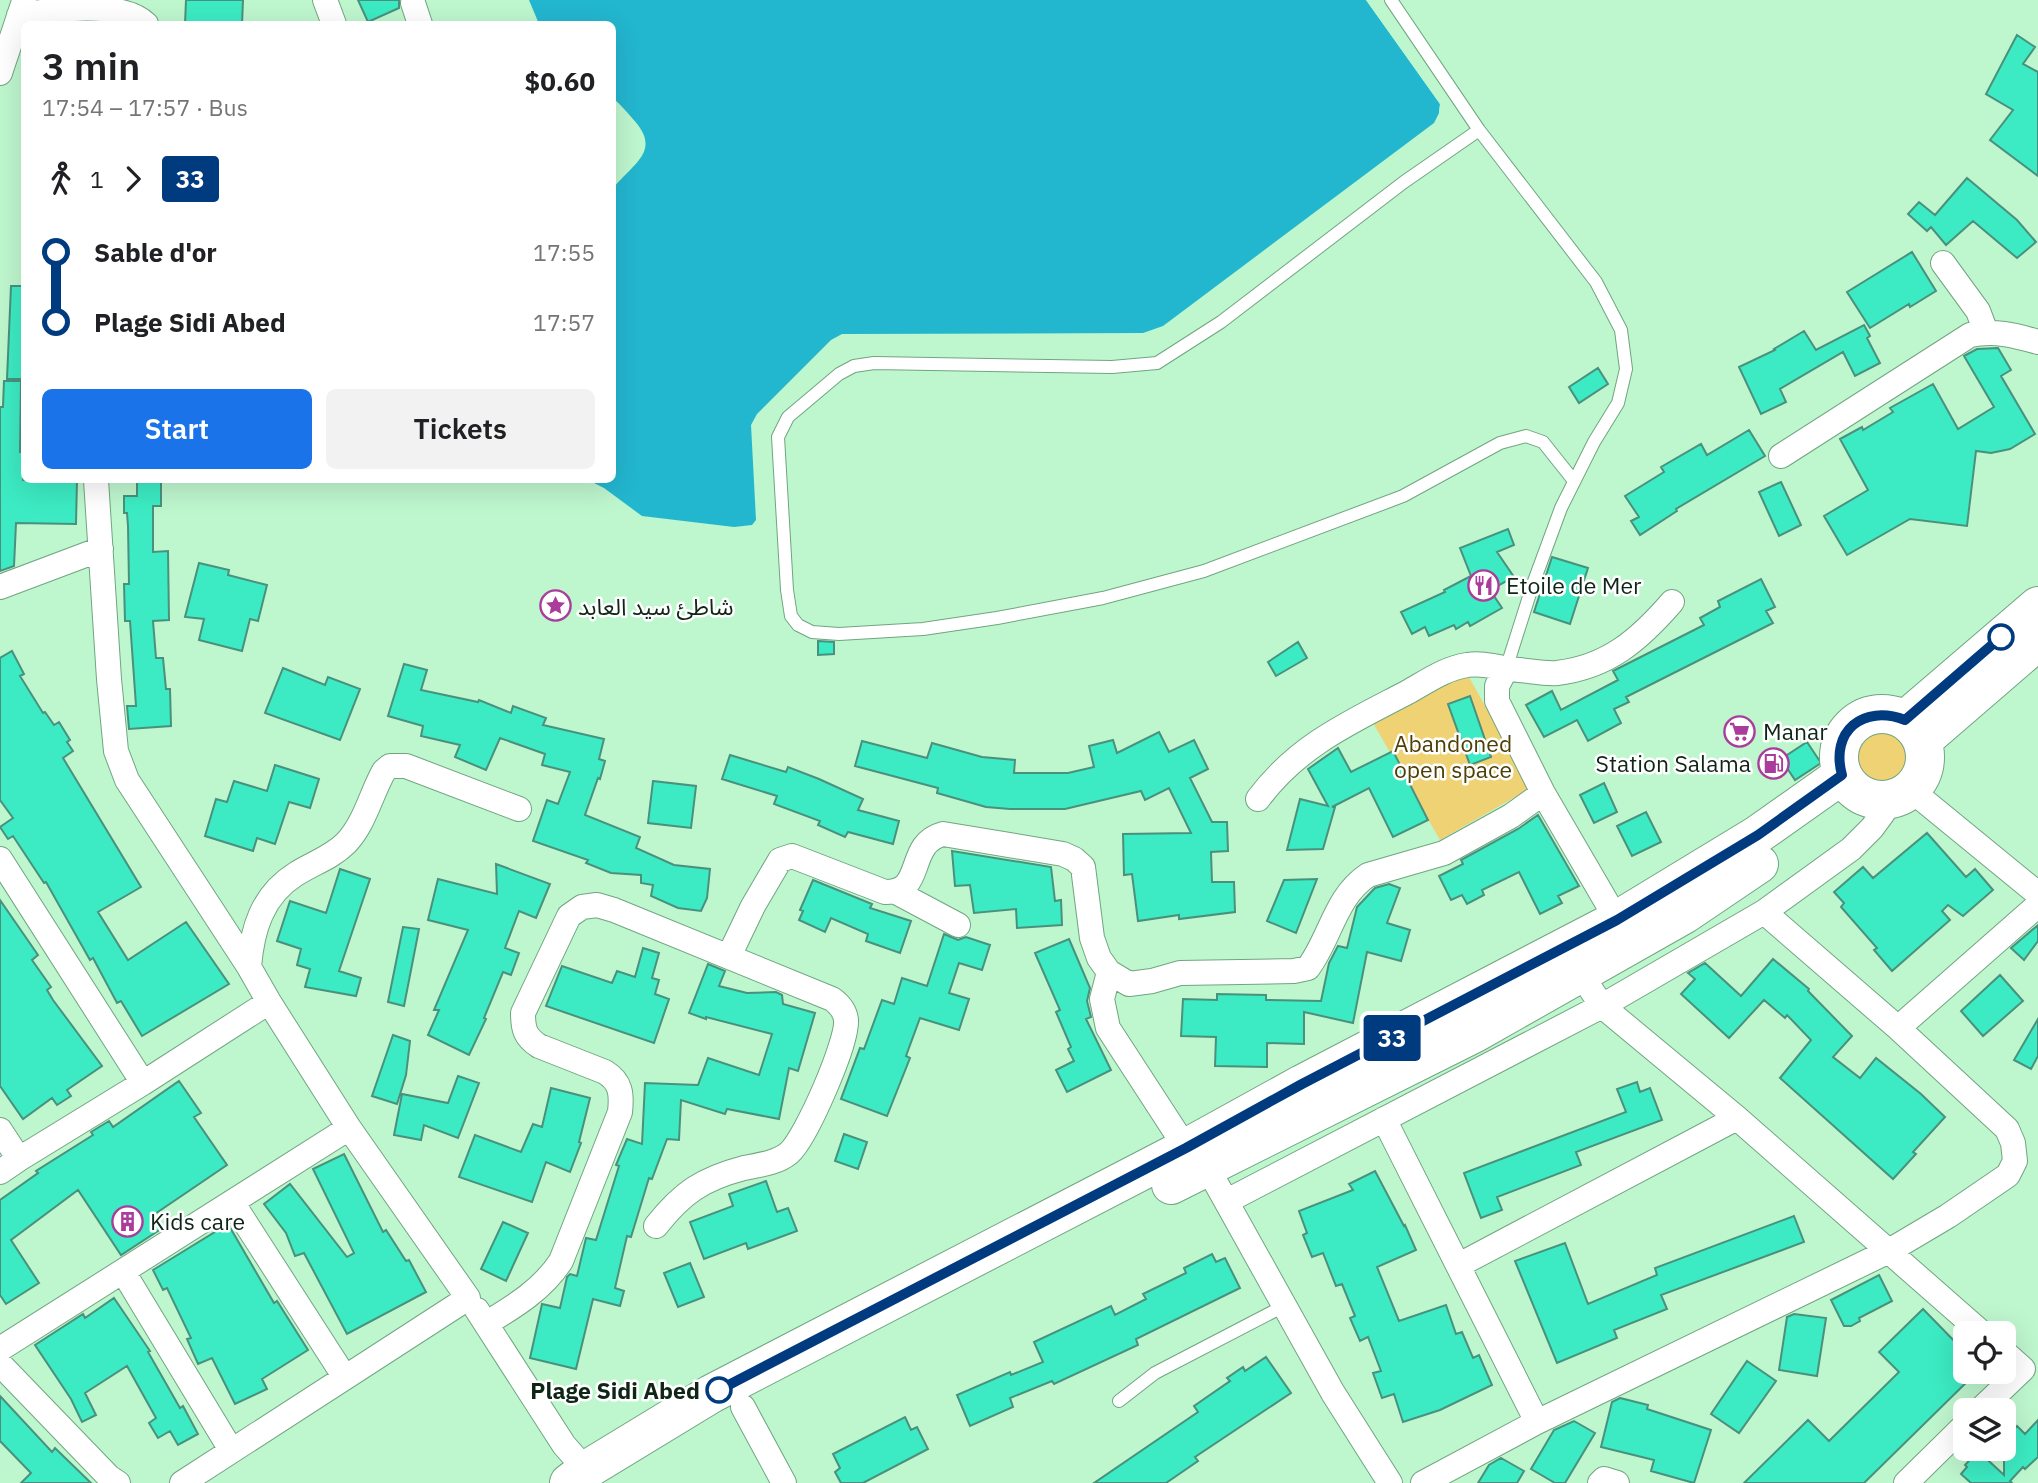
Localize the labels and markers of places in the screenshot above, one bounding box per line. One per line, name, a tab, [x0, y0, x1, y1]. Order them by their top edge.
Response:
restaurant icon: Etoile de Mer	[1466, 568, 1500, 602]
place label: Etoile de Mer	[1506, 570, 1642, 600]
place icon: شاطئ سيد العابد	[538, 589, 572, 623]
place label: شاطئ سيد العابد	[578, 591, 733, 621]
unlabelled marker	[1988, 624, 2014, 650]
supermarket icon: Manar	[1723, 714, 1757, 748]
place label: Manar	[1763, 716, 1828, 746]
fuel station icon: Station Salama	[1757, 746, 1791, 780]
place label: Station Salama	[1596, 748, 1751, 778]
building icon: Kids care	[110, 1204, 144, 1238]
place label: Kids care	[150, 1206, 245, 1236]
place label: Plage Sidi Abed	[530, 1375, 700, 1405]
marker: Plage Sidi Abed	[706, 1377, 732, 1403]

